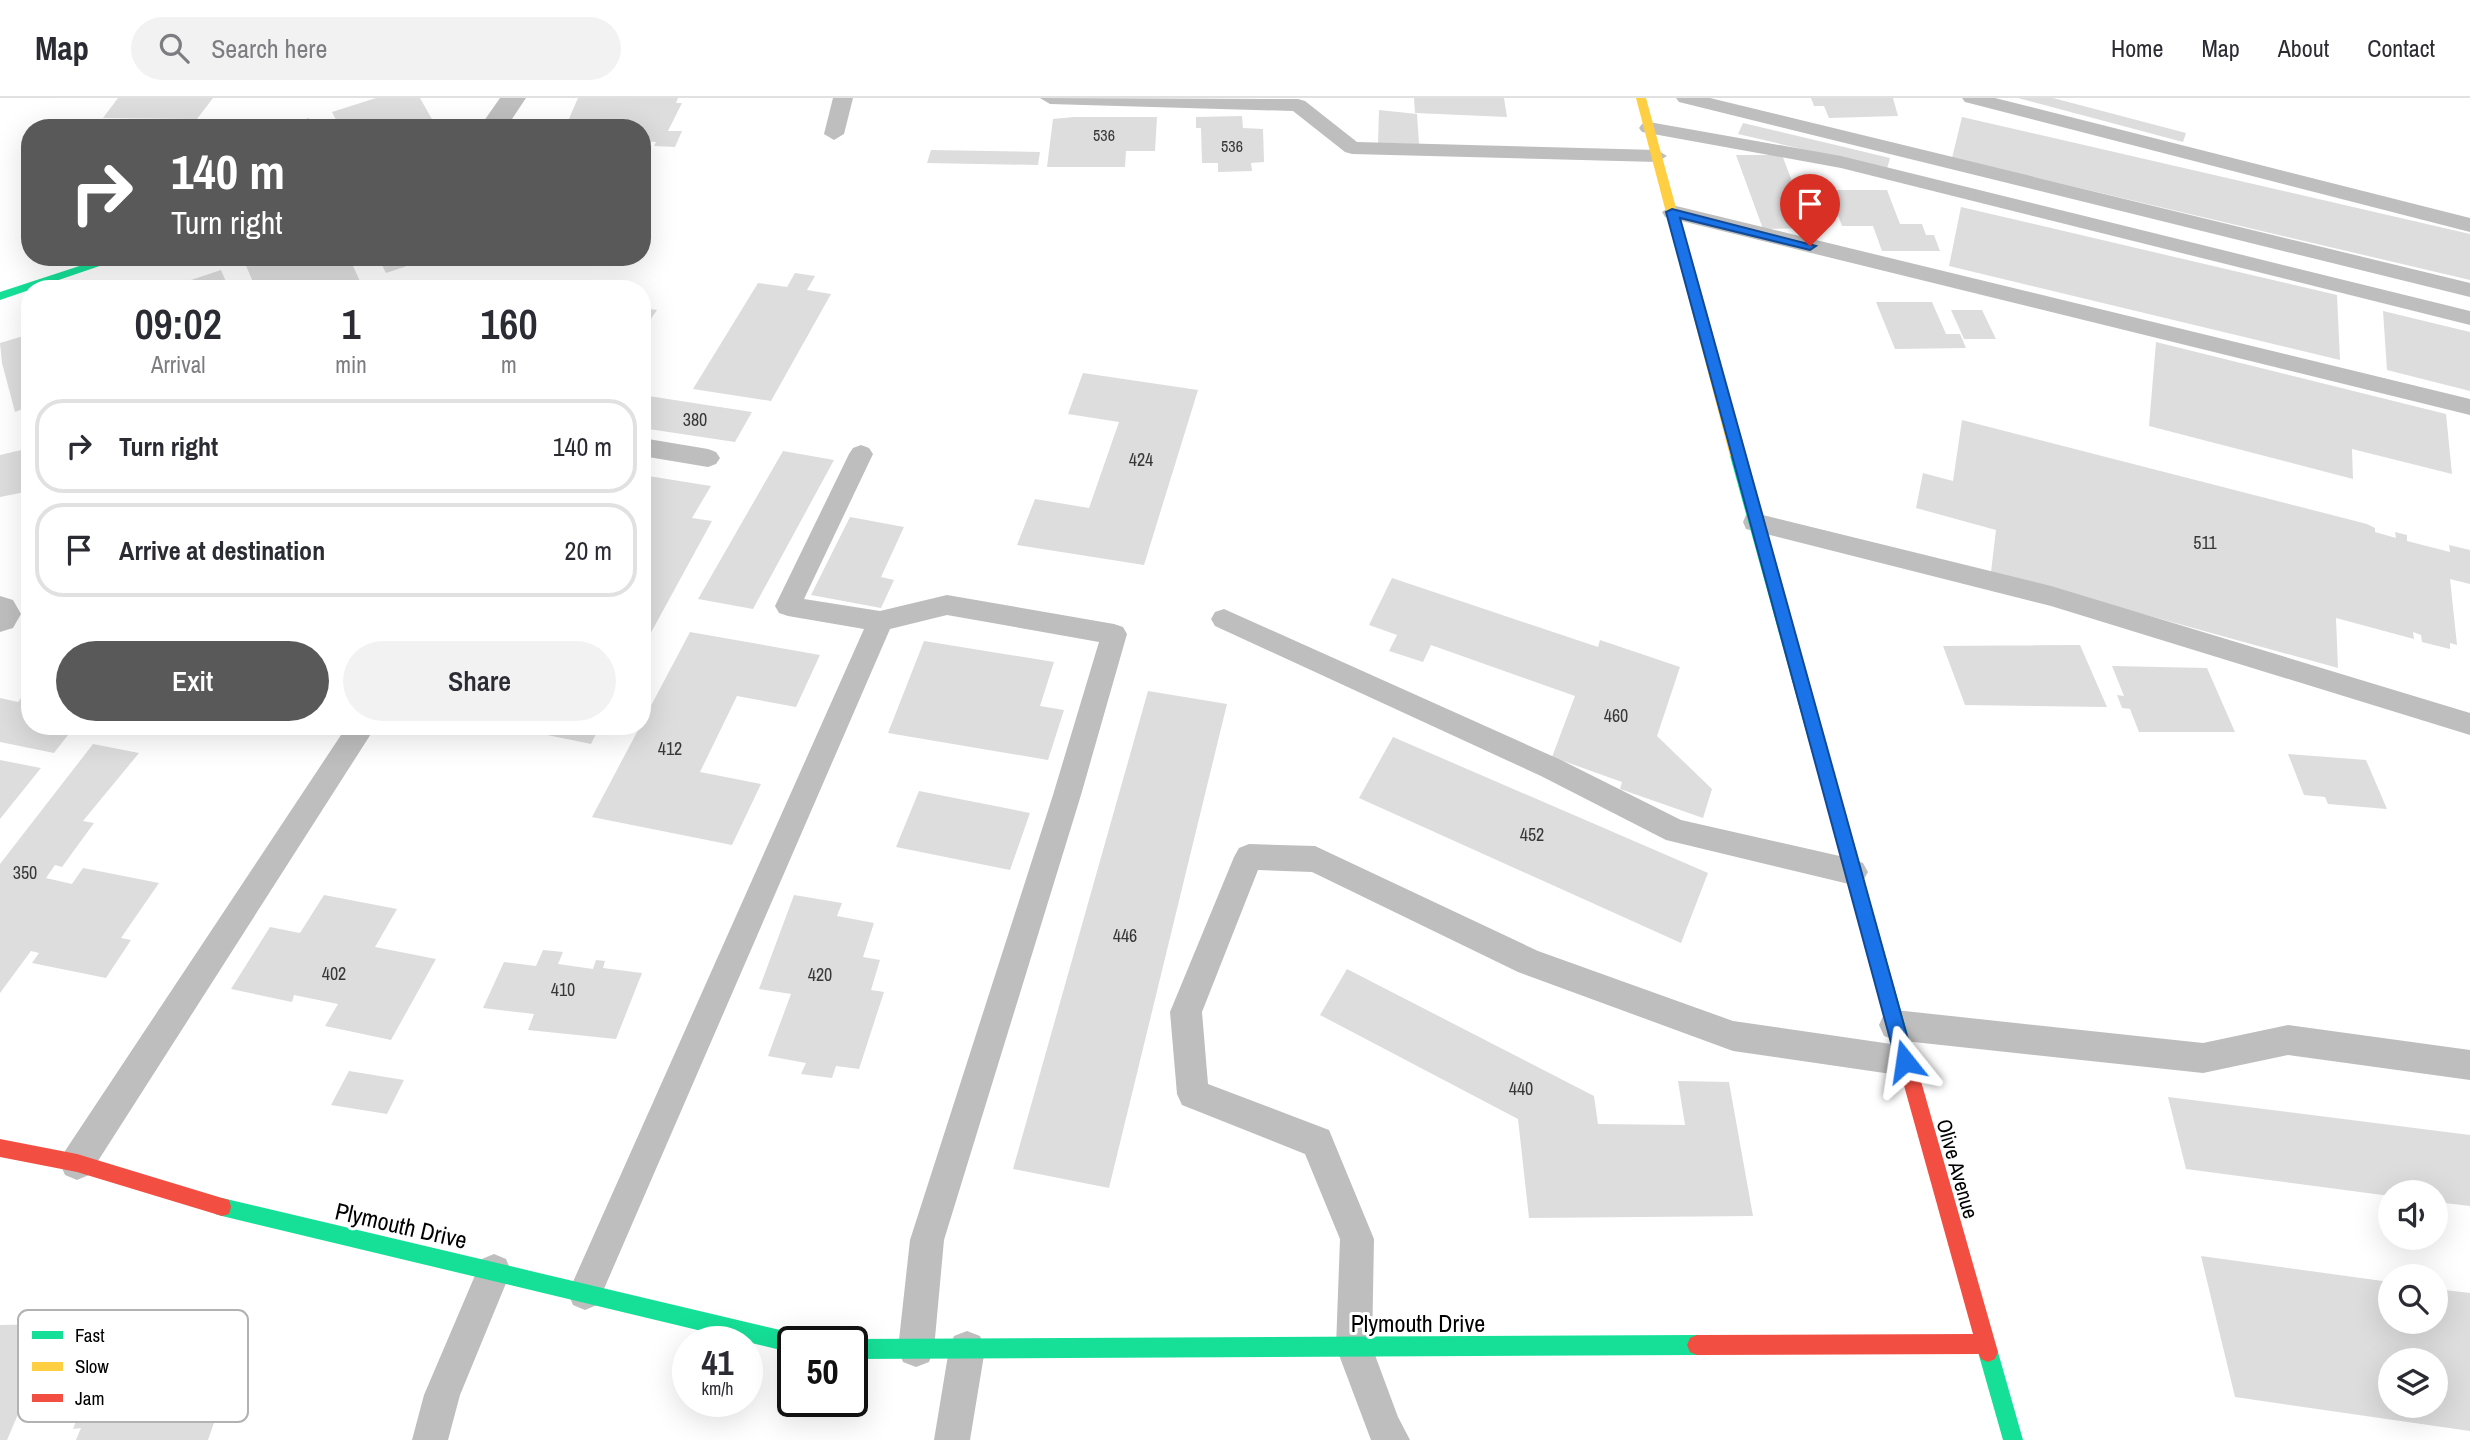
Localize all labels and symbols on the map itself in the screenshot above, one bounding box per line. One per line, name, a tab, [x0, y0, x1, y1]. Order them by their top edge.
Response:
house number: 536	[1093, 124, 1115, 146]
house number: 536	[1221, 135, 1243, 157]
pin	[1780, 174, 1840, 246]
house number: 380	[683, 407, 707, 432]
house number: 424	[1129, 447, 1153, 472]
house number: 511	[2193, 530, 2218, 555]
house number: 460	[1604, 703, 1628, 728]
house number: 412	[658, 736, 682, 761]
house number: 452	[1520, 822, 1544, 847]
house number: 350	[13, 860, 37, 885]
house number: 446	[1113, 923, 1137, 948]
house number: 402	[322, 961, 346, 986]
house number: 420	[808, 962, 832, 987]
house number: 410	[551, 977, 575, 1002]
position arrow	[1868, 1024, 1942, 1098]
house number: 440	[1509, 1076, 1533, 1101]
street label: Olive Avenue	[1929, 1116, 1985, 1222]
street label: Plymouth Drive	[332, 1194, 470, 1256]
street label: Plymouth Drive	[1351, 1307, 1485, 1339]
legend	[18, 1310, 248, 1422]
text: Fast	[75, 1322, 105, 1348]
speed limit sign: 50	[777, 1326, 868, 1417]
text: Slow	[75, 1353, 110, 1379]
text: Jam	[75, 1385, 104, 1411]

